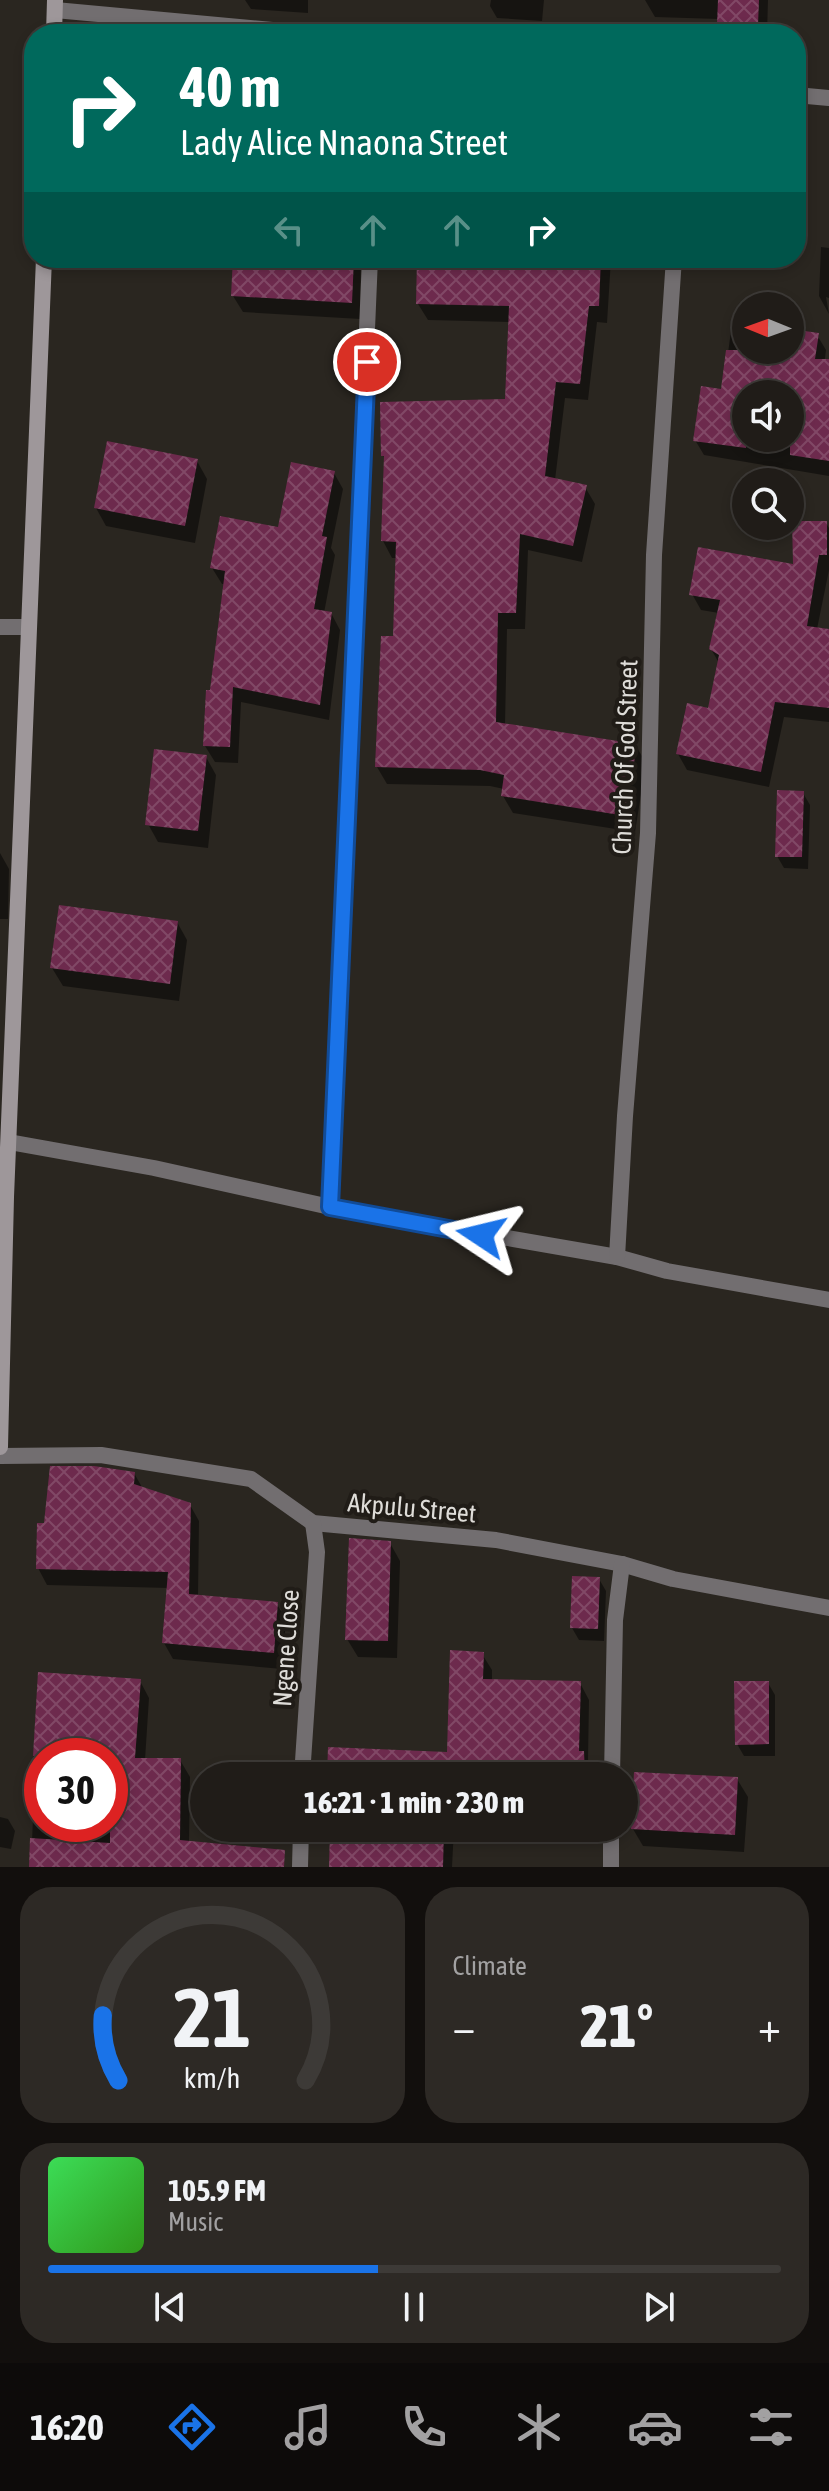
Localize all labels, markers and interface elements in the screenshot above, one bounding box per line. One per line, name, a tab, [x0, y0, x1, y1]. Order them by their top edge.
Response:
text: 40 m	[180, 55, 281, 119]
icon: right	[48, 56, 152, 160]
text: Lady Alice Nnaona Street	[180, 121, 508, 163]
icon: left	[267, 208, 311, 252]
icon: ahead	[351, 208, 395, 252]
icon: ahead	[435, 208, 479, 252]
icon: right	[519, 208, 563, 252]
north arrow	[732, 292, 804, 364]
map controls	[732, 292, 804, 540]
pin	[333, 328, 401, 396]
icon: arrive	[345, 340, 389, 384]
button: sound	[732, 380, 804, 452]
button: search	[732, 468, 804, 540]
street label: Church Of God Street	[607, 659, 643, 855]
position arrow	[439, 1193, 523, 1277]
street label: Akpulu Street	[346, 1487, 478, 1529]
street label: Ngene Close	[267, 1588, 305, 1708]
speed limit sign: 30	[24, 1738, 128, 1842]
text: 16:21 · 1 min · 230 m	[304, 1785, 524, 1819]
text: Climate	[453, 1951, 527, 1981]
text: 21	[173, 1969, 251, 2065]
text: 21°	[580, 1991, 653, 2060]
text: −	[453, 2001, 475, 2051]
text: +	[758, 2001, 781, 2051]
text: km/h	[184, 2061, 241, 2094]
text: 105.9 FM	[168, 2173, 266, 2207]
text: Music	[168, 2207, 223, 2237]
icon: previous	[148, 2285, 192, 2329]
icon: pause	[392, 2285, 436, 2329]
icon: next	[637, 2285, 681, 2329]
icon: directions	[164, 2399, 220, 2455]
icon: music	[280, 2399, 336, 2455]
icon: phone	[396, 2399, 452, 2455]
icon: climate	[511, 2399, 567, 2455]
icon: car	[627, 2399, 683, 2455]
icon: filters	[743, 2399, 799, 2455]
text: 16:20	[30, 2406, 104, 2448]

